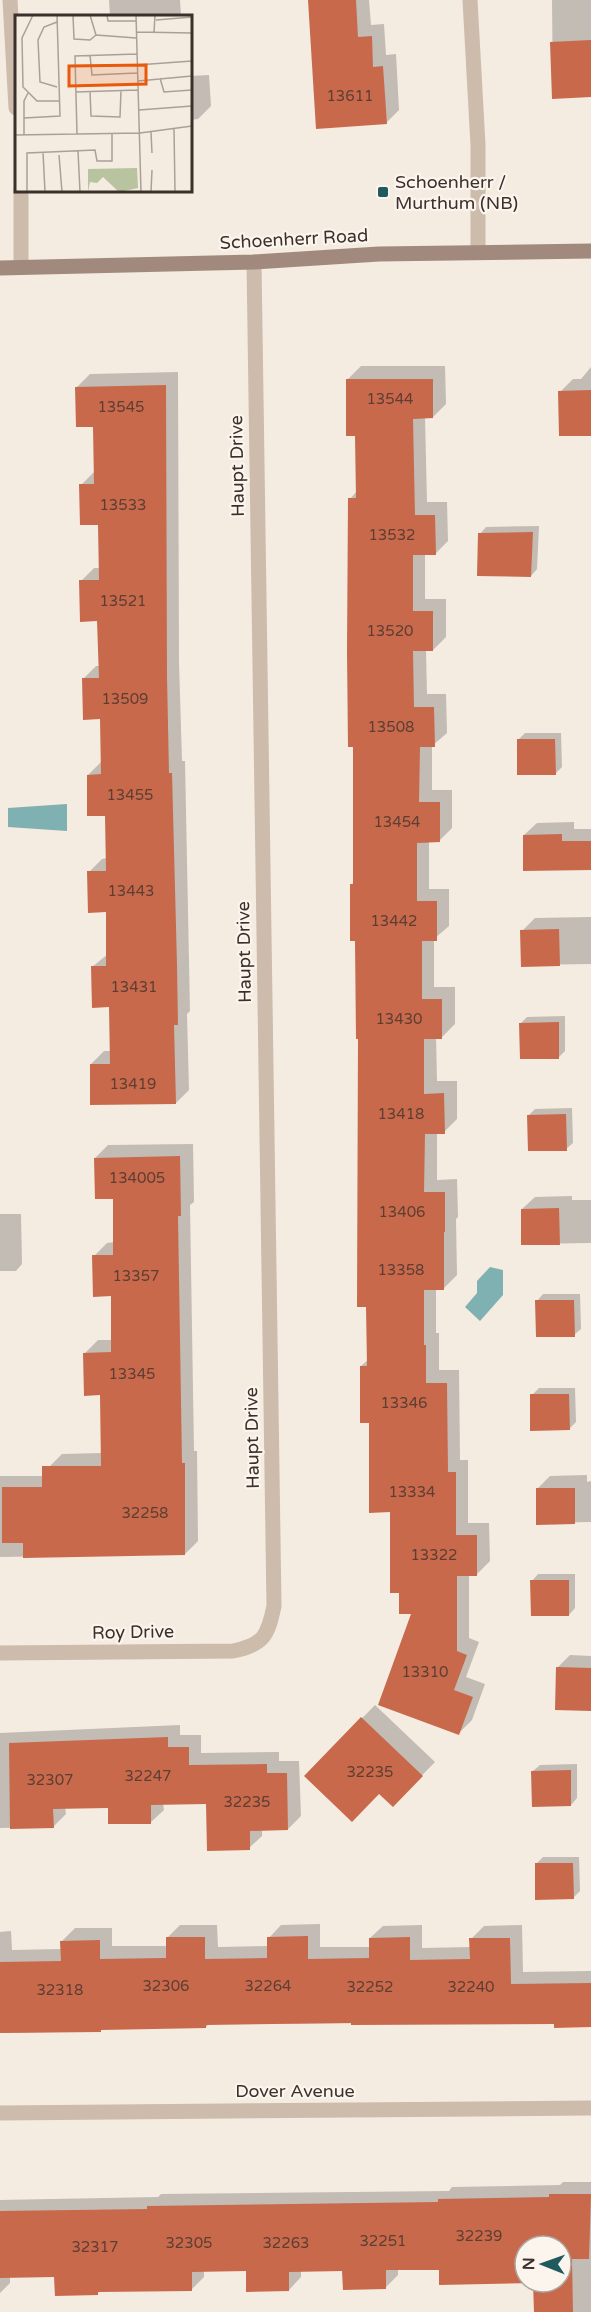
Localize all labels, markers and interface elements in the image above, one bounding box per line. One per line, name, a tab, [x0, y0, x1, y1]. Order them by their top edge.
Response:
inset map	[15, 15, 192, 192]
house number: 13611	[326, 87, 374, 105]
place label: Schoenherr / Murthum (NB)	[395, 171, 518, 214]
marker: Schoenherr / Murthum (NB)	[376, 185, 390, 199]
street label: Schoenherr Road	[219, 224, 369, 254]
house number: 13544	[366, 390, 414, 408]
house number: 13545	[97, 398, 145, 416]
street label: Haupt Drive	[225, 415, 249, 517]
house number: 13533	[99, 496, 147, 514]
house number: 13532	[368, 526, 416, 544]
house number: 13521	[99, 592, 147, 610]
house number: 13520	[366, 622, 414, 640]
house number: 13509	[101, 690, 149, 708]
house number: 13508	[367, 718, 415, 736]
house number: 13455	[106, 786, 154, 804]
house number: 13454	[373, 813, 421, 831]
house number: 13443	[107, 882, 155, 900]
street label: Haupt Drive	[232, 901, 256, 1003]
house number: 13442	[370, 912, 418, 930]
house number: 13431	[110, 978, 158, 996]
house number: 13430	[375, 1010, 423, 1028]
house number: 13419	[109, 1075, 157, 1093]
house number: 13418	[377, 1105, 425, 1123]
house number: 134005	[109, 1169, 165, 1187]
house number: 13406	[378, 1203, 426, 1221]
house number: 13358	[377, 1261, 425, 1279]
house number: 13357	[112, 1267, 160, 1285]
house number: 13345	[108, 1365, 156, 1383]
street label: Haupt Drive	[240, 1387, 264, 1489]
house number: 13346	[380, 1394, 428, 1412]
house number: 13334	[388, 1483, 436, 1501]
house number: 32258	[121, 1504, 169, 1522]
house number: 13322	[410, 1546, 458, 1564]
street label: Roy Drive	[92, 1620, 174, 1644]
house number: 13310	[401, 1663, 449, 1681]
house number: 32235	[346, 1763, 394, 1781]
house number: 32247	[124, 1767, 172, 1785]
house number: 32307	[26, 1771, 74, 1789]
house number: 32235	[223, 1793, 271, 1811]
house number: 32306	[142, 1977, 190, 1995]
house number: 32264	[244, 1977, 292, 1995]
house number: 32252	[346, 1978, 394, 1996]
house number: 32240	[447, 1978, 495, 1996]
house number: 32318	[36, 1981, 84, 1999]
street label: Dover Avenue	[235, 2080, 355, 2102]
house number: 32239	[455, 2227, 503, 2245]
house number: 32251	[359, 2232, 407, 2250]
house number: 32305	[165, 2234, 213, 2252]
house number: 32263	[262, 2234, 310, 2252]
north arrow	[513, 2234, 573, 2294]
house number: 32317	[71, 2238, 119, 2256]
text: N	[519, 2257, 539, 2270]

